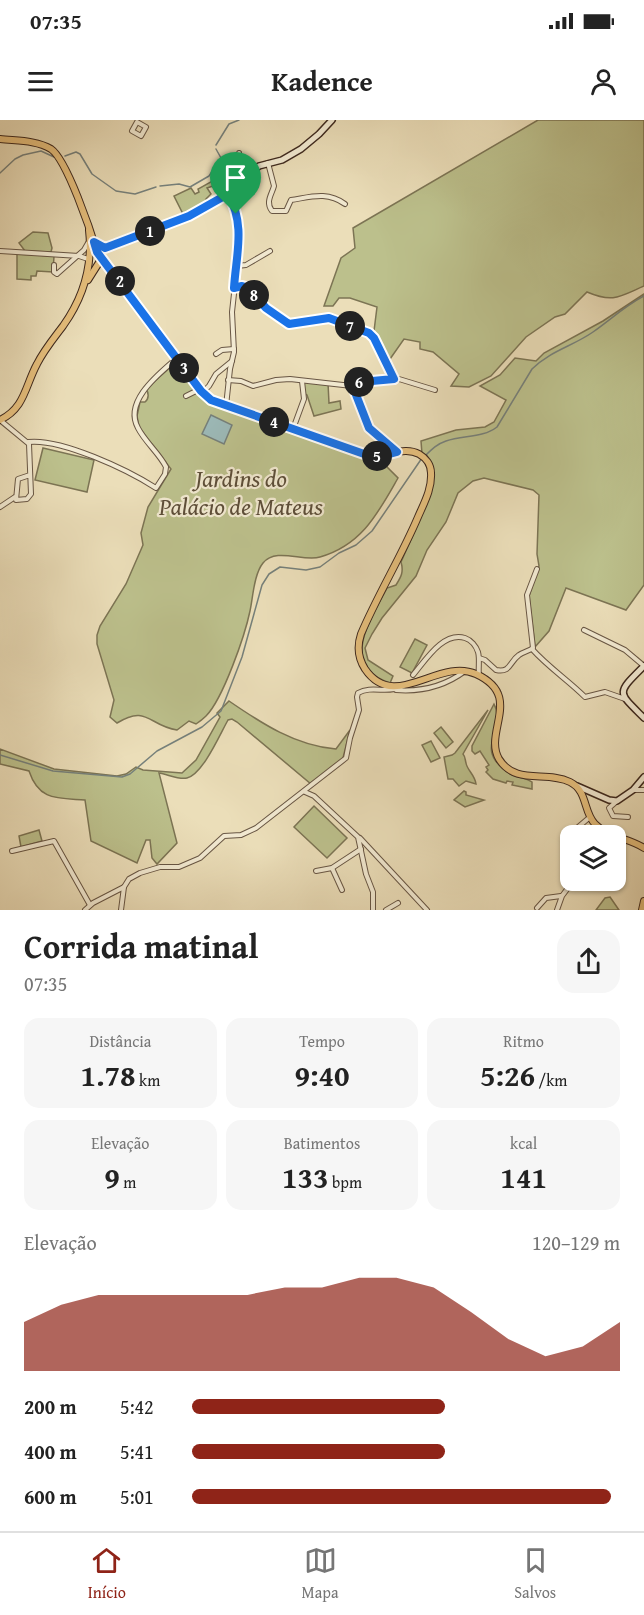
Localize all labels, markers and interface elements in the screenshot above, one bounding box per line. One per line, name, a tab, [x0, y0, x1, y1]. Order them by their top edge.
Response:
text: 07:35	[30, 5, 82, 37]
text: Kadence	[271, 61, 373, 101]
icon: menu	[24, 65, 57, 98]
icon: person	[587, 65, 620, 98]
pin	[210, 152, 261, 214]
icon: arrive	[219, 161, 252, 194]
pin: 1	[135, 216, 165, 246]
text: 1	[146, 219, 154, 243]
pin: 2	[105, 266, 135, 296]
text: 2	[116, 269, 124, 293]
pin: 8	[239, 280, 269, 310]
text: 8	[250, 283, 258, 307]
pin: 7	[335, 311, 365, 341]
text: 7	[346, 314, 354, 338]
pin: 3	[169, 353, 199, 383]
text: 3	[180, 356, 188, 380]
pin: 6	[344, 367, 374, 397]
text: 6	[355, 370, 363, 394]
pin: 4	[259, 407, 289, 437]
text: 4	[270, 410, 278, 434]
pin: 5	[362, 441, 392, 471]
text: 5	[373, 444, 381, 468]
park label: Jardins do Palácio de Mateus	[158, 461, 323, 524]
map controls	[560, 825, 626, 891]
button: layers	[560, 825, 626, 891]
text: Corrida matinal	[24, 922, 258, 970]
button: share	[557, 930, 620, 993]
text: 07:35	[24, 969, 67, 998]
text: Distância	[89, 1029, 151, 1053]
text: Tempo	[299, 1029, 345, 1053]
text: Ritmo	[503, 1029, 544, 1053]
text: 1.78	[80, 1053, 136, 1097]
text: 9:40	[294, 1053, 350, 1097]
text: 5:26	[480, 1053, 535, 1097]
text: km	[136, 1068, 160, 1092]
text: /km	[535, 1068, 567, 1092]
text: Elevação	[91, 1131, 149, 1155]
text: Batimentos	[284, 1131, 360, 1155]
text: kcal	[510, 1131, 537, 1155]
text: 9	[104, 1155, 120, 1199]
text: 133	[282, 1155, 329, 1199]
text: 141	[500, 1155, 547, 1199]
text: m	[120, 1170, 136, 1194]
text: bpm	[329, 1170, 362, 1194]
text: Elevação	[24, 1228, 97, 1257]
text: 120–129 m	[532, 1228, 620, 1257]
text: 200 m	[24, 1392, 77, 1421]
text: 5:42	[120, 1392, 154, 1421]
text: 400 m	[24, 1437, 77, 1466]
text: 5:41	[120, 1437, 154, 1466]
text: 600 m	[24, 1482, 77, 1511]
text: 5:01	[120, 1482, 154, 1511]
tab: Início	[88, 1544, 126, 1604]
tab: Mapa	[302, 1544, 338, 1604]
tab: Salvos	[514, 1544, 556, 1604]

